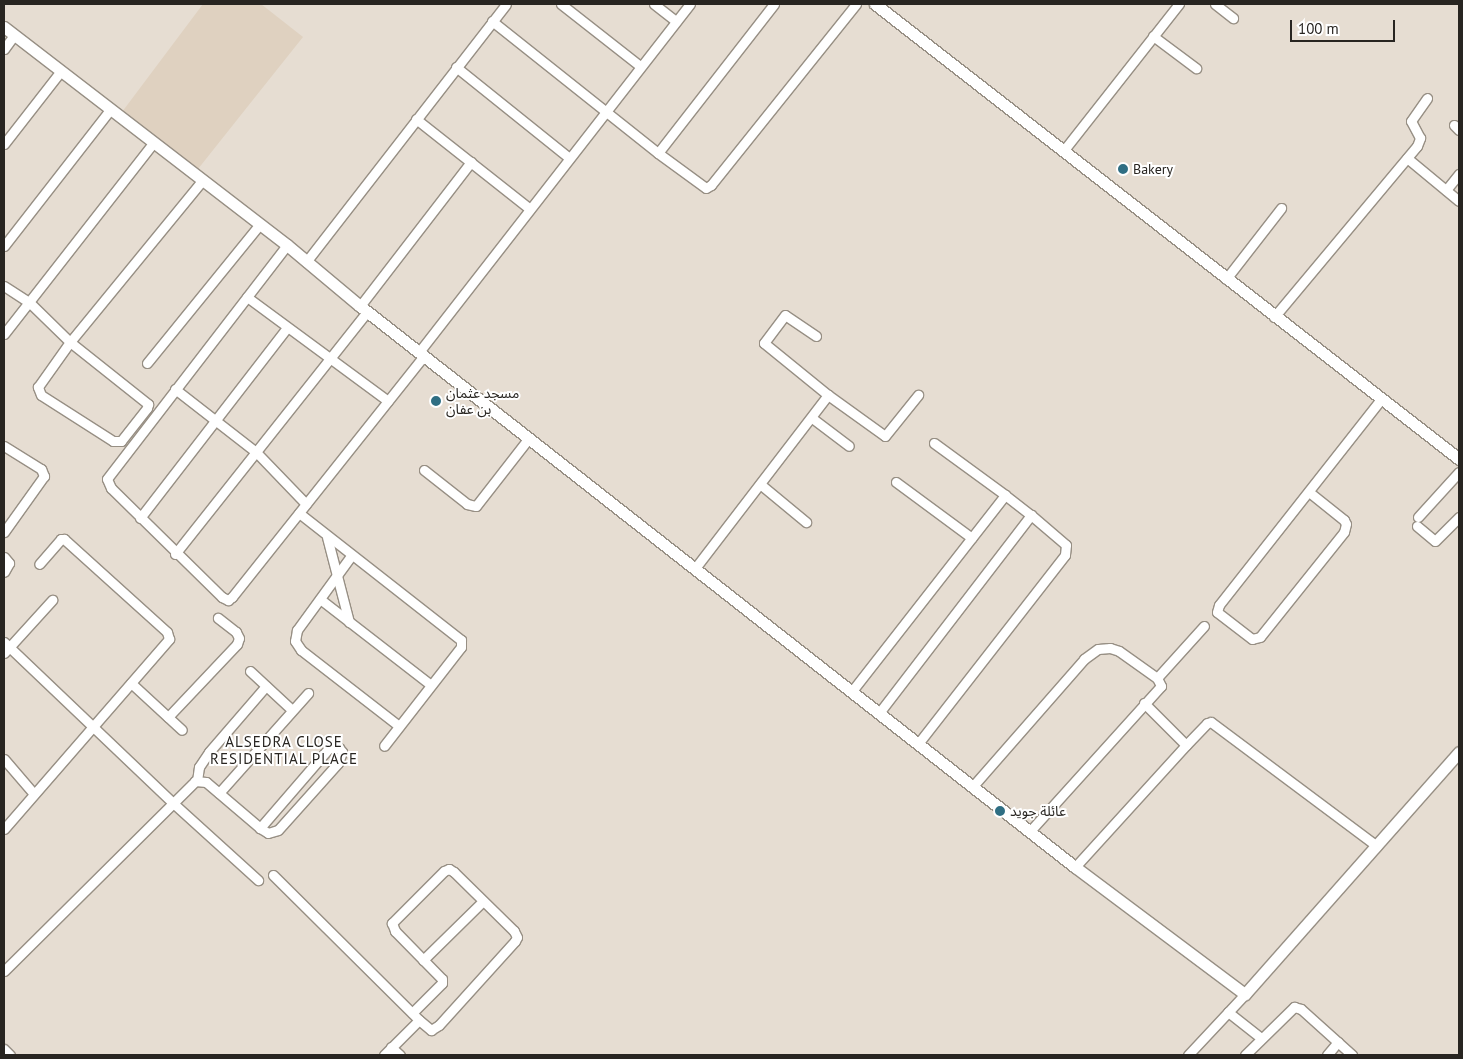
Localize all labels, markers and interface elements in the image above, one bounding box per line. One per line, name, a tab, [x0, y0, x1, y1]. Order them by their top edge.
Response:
scale bar	[1293, 10, 1398, 42]
text: 100 m	[1298, 19, 1339, 38]
place label: Bakery	[1133, 161, 1173, 177]
marker: Bakery	[1117, 163, 1129, 175]
place label: مسجد عثمان بن عفان	[446, 385, 519, 418]
marker: مسجد عثمان بن عفان	[430, 395, 442, 407]
district label: ALSEDRA CLOSE RESIDENTIAL PLACE	[208, 732, 360, 767]
place label: عائلة جويد	[1010, 803, 1066, 819]
marker: عائلة جويد	[994, 805, 1006, 817]

